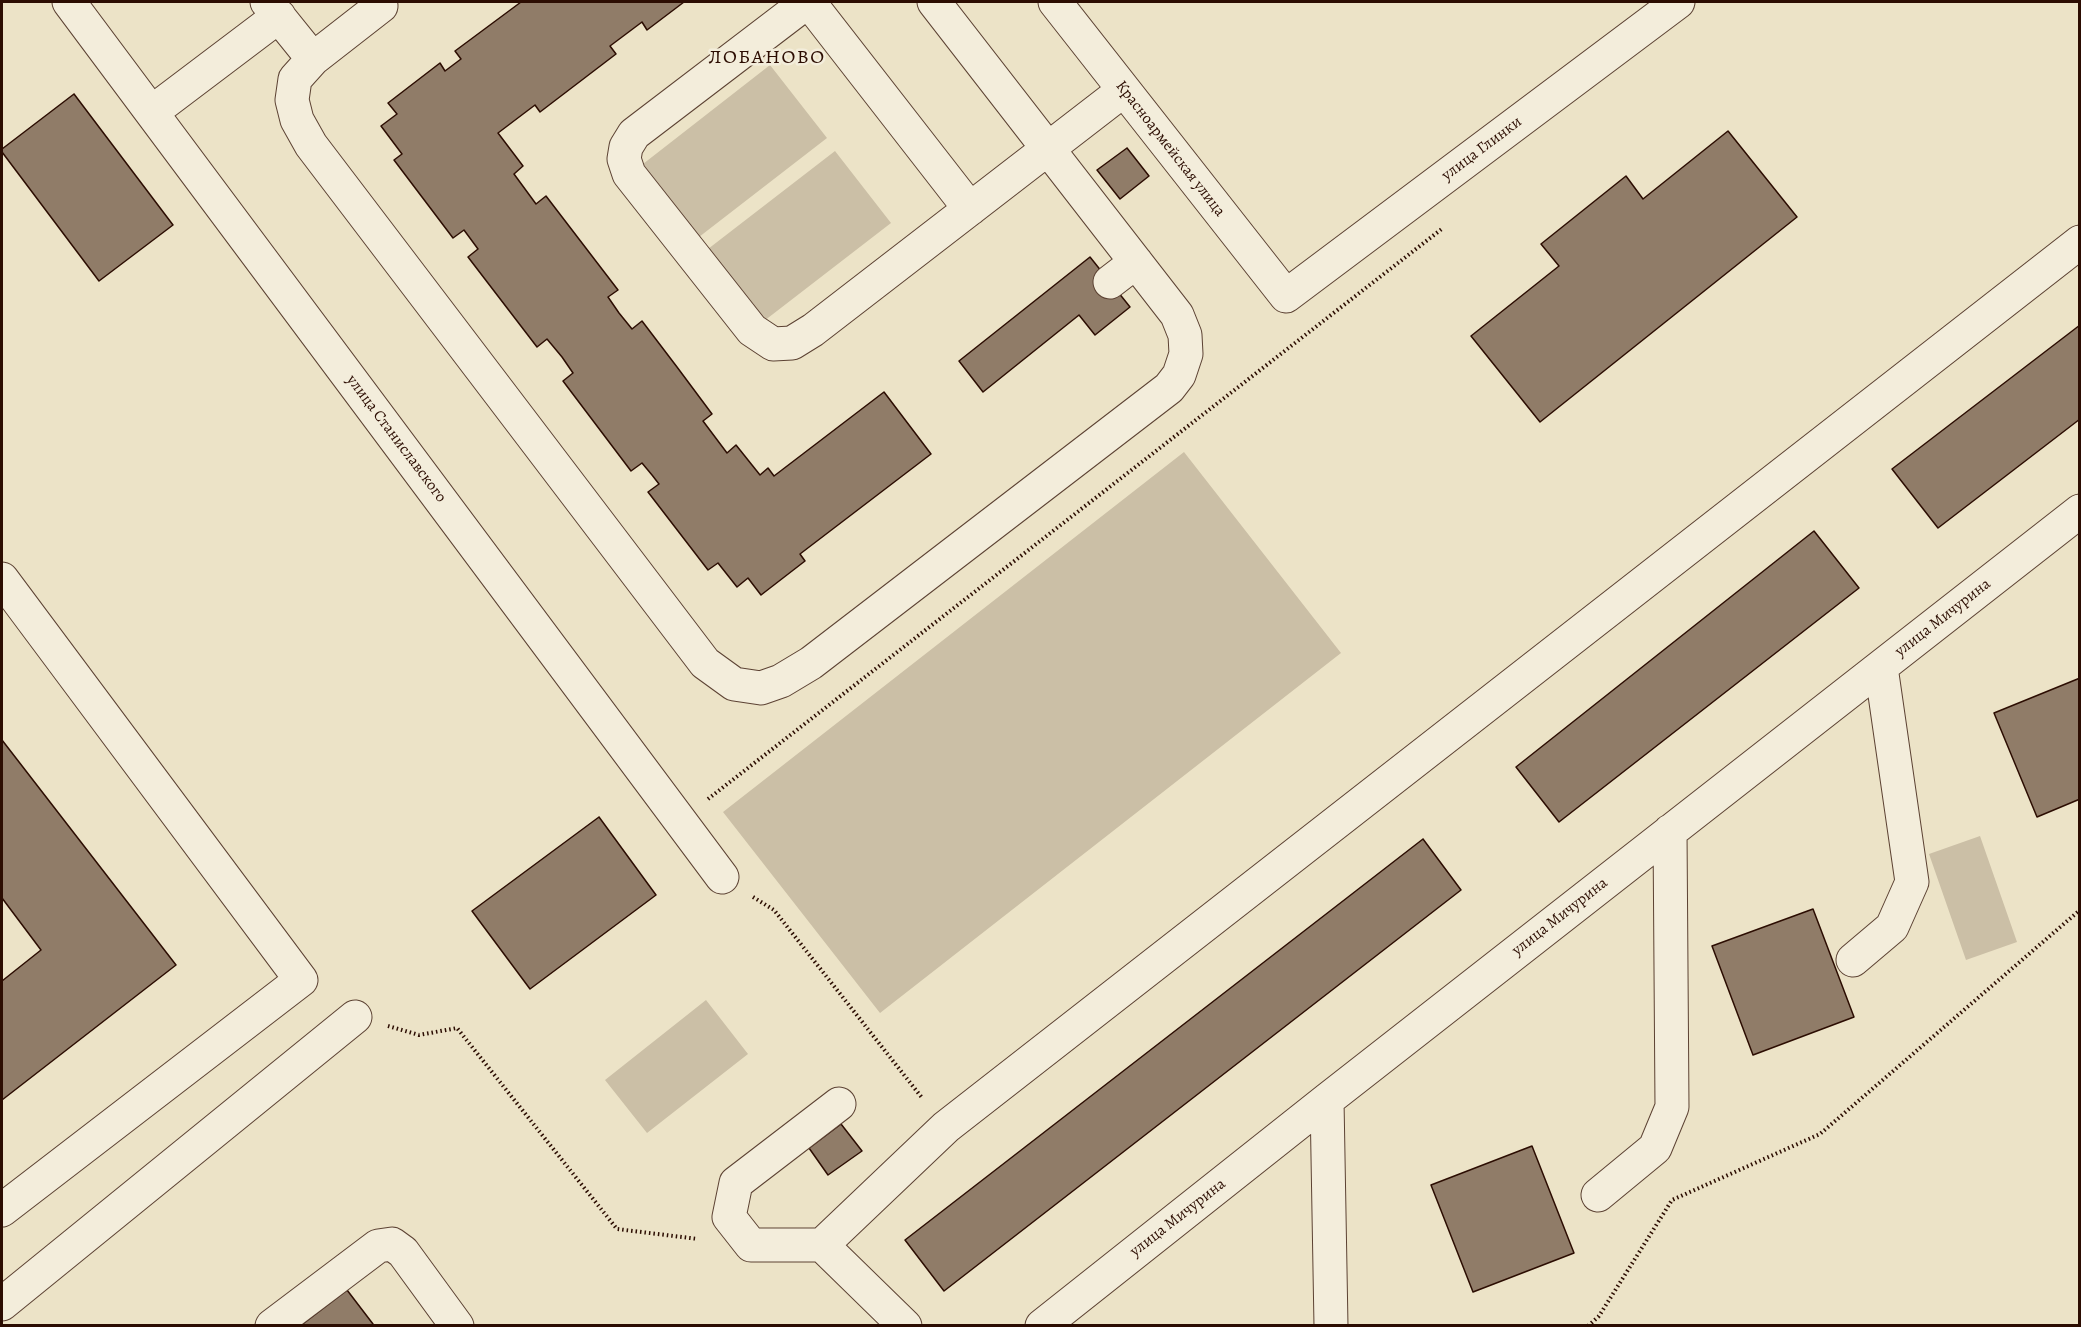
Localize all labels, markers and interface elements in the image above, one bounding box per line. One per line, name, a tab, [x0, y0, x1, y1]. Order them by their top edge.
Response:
district label: ЛОБАНОВО	[708, 46, 826, 70]
street label: Красноармейская улица	[1111, 77, 1229, 221]
street label: улица Глинки	[1438, 113, 1526, 185]
street label: улица Станиславского	[342, 371, 450, 507]
street label: улица Мичурина	[1891, 575, 1995, 661]
street label: улица Мичурина	[1508, 874, 1612, 960]
street label: улица Мичурина	[1126, 1175, 1230, 1261]

